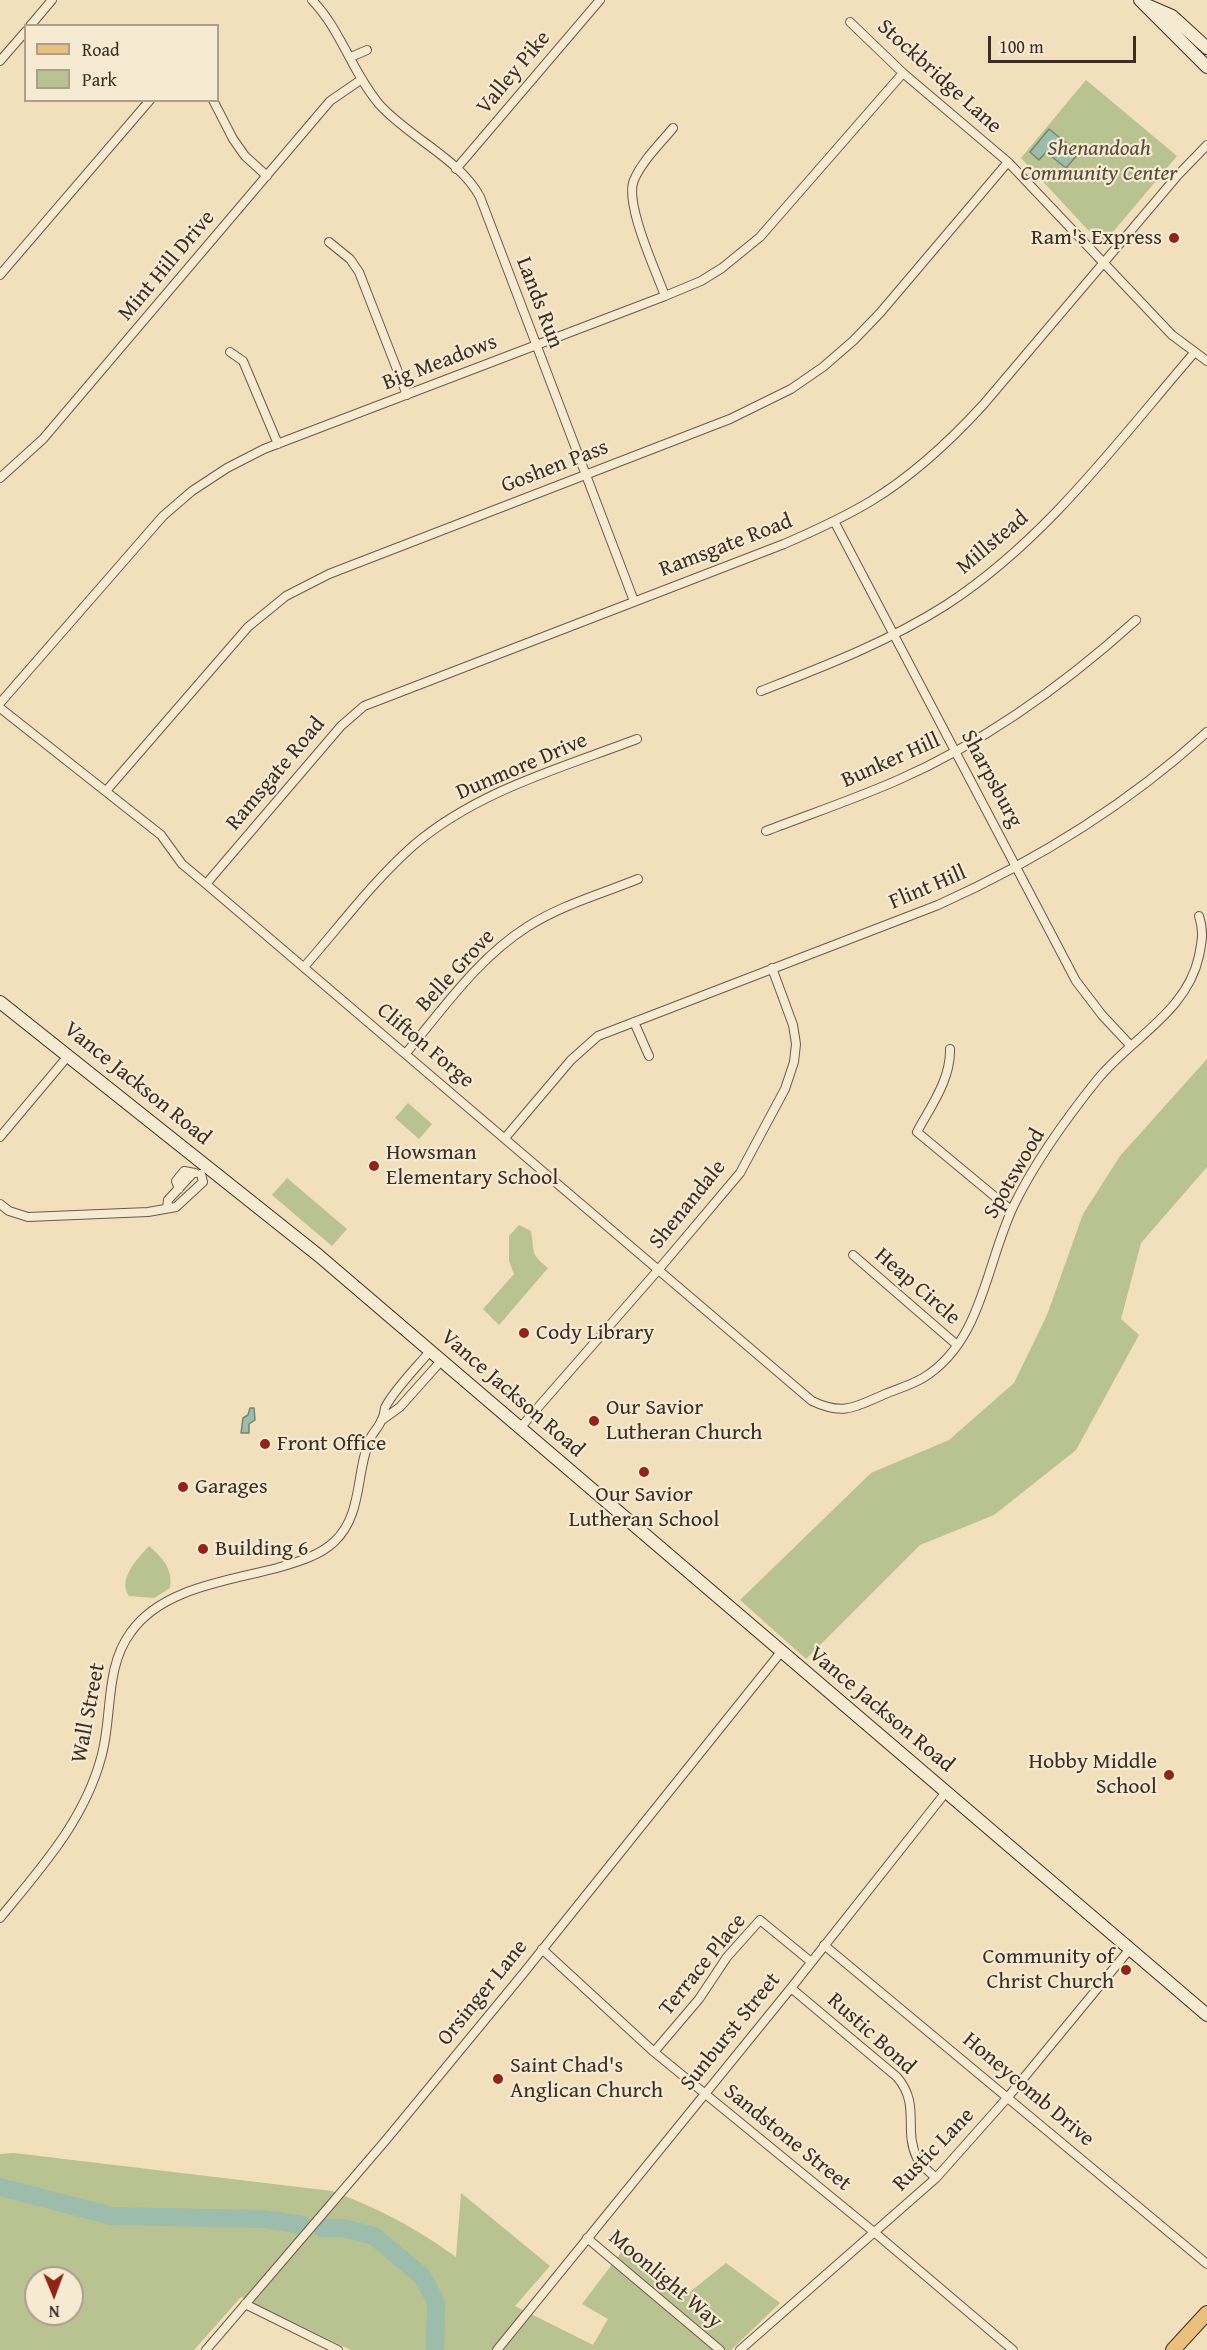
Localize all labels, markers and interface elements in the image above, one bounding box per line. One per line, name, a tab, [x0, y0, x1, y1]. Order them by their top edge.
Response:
street label: Stockbridge Lane	[871, 14, 1007, 140]
legend	[24, 24, 219, 102]
scale bar	[991, 24, 1140, 62]
street label: Valley Pike	[471, 26, 557, 120]
text: 100 m	[999, 33, 1044, 60]
text: Road	[82, 36, 120, 63]
text: Park	[82, 66, 117, 93]
park label: Shenandoah Community Center	[1020, 136, 1178, 188]
street label: Mint Hill Drive	[113, 205, 221, 327]
place label: Ram's Express	[1031, 225, 1162, 251]
marker: Ram's Express	[1167, 231, 1181, 245]
street label: Lands Run	[510, 254, 568, 352]
street label: Big Meadows	[379, 329, 501, 397]
street label: Goshen Pass	[498, 435, 612, 499]
street label: Millstead	[952, 505, 1034, 581]
street label: Ramsgate Road	[656, 509, 796, 583]
street label: Ramsgate Road	[221, 712, 331, 836]
street label: Sharpsburg	[954, 726, 1028, 832]
street label: Dunmore Drive	[452, 727, 592, 807]
street label: Bunker Hill	[838, 728, 944, 794]
street label: Flint Hill	[885, 860, 971, 916]
street label: Belle Grove	[411, 924, 501, 1018]
street label: Clifton Forge	[371, 998, 479, 1094]
street label: Vance Jackson Road	[58, 1017, 216, 1151]
street label: Spotswood	[979, 1124, 1051, 1224]
place label: Howsman Elementary School	[386, 1140, 558, 1192]
street label: Shenandale	[644, 1155, 732, 1255]
marker: Howsman Elementary School	[367, 1159, 381, 1173]
street label: Heap Circle	[869, 1243, 965, 1331]
place label: Cody Library	[536, 1320, 654, 1346]
street label: Vance Jackson Road	[435, 1324, 589, 1464]
marker: Cody Library	[517, 1326, 531, 1340]
place label: Our Savior Lutheran Church	[606, 1395, 762, 1446]
marker: Our Savior Lutheran Church	[587, 1414, 601, 1428]
place label: Front Office	[277, 1431, 386, 1457]
marker: Front Office	[258, 1437, 272, 1451]
marker: Our Savior Lutheran School	[637, 1465, 651, 1479]
place label: Garages	[195, 1474, 268, 1500]
marker: Garages	[176, 1480, 190, 1494]
place label: Our Savior Lutheran School	[569, 1482, 719, 1534]
place label: Building 6	[215, 1536, 308, 1562]
marker: Building 6	[196, 1542, 210, 1556]
street label: Vance Jackson Road	[803, 1641, 959, 1779]
street label: Wall Street	[66, 1661, 112, 1765]
place label: Hobby Middle School	[1028, 1749, 1157, 1801]
marker: Hobby Middle School	[1162, 1768, 1176, 1782]
street label: Terrace Place	[654, 1909, 752, 2021]
street label: Orsinger Lane	[432, 1935, 534, 2051]
place label: Community of Christ Church	[983, 1944, 1114, 1996]
marker: Community of Christ Church	[1119, 1963, 1133, 1977]
street label: Sunburst Street	[675, 1968, 787, 2096]
street label: Rustic Bond	[821, 1988, 921, 2080]
street label: Honeycomb Drive	[957, 2027, 1099, 2153]
place label: Saint Chad's Anglican Church	[510, 2053, 663, 2104]
marker: Saint Chad's Anglican Church	[491, 2072, 505, 2086]
street label: Sandstone Street	[718, 2079, 856, 2197]
street label: Rustic Lane	[888, 2103, 980, 2197]
street label: Moonlight Way	[603, 2225, 727, 2335]
north arrow	[24, 2266, 84, 2326]
text: N	[49, 2300, 60, 2324]

